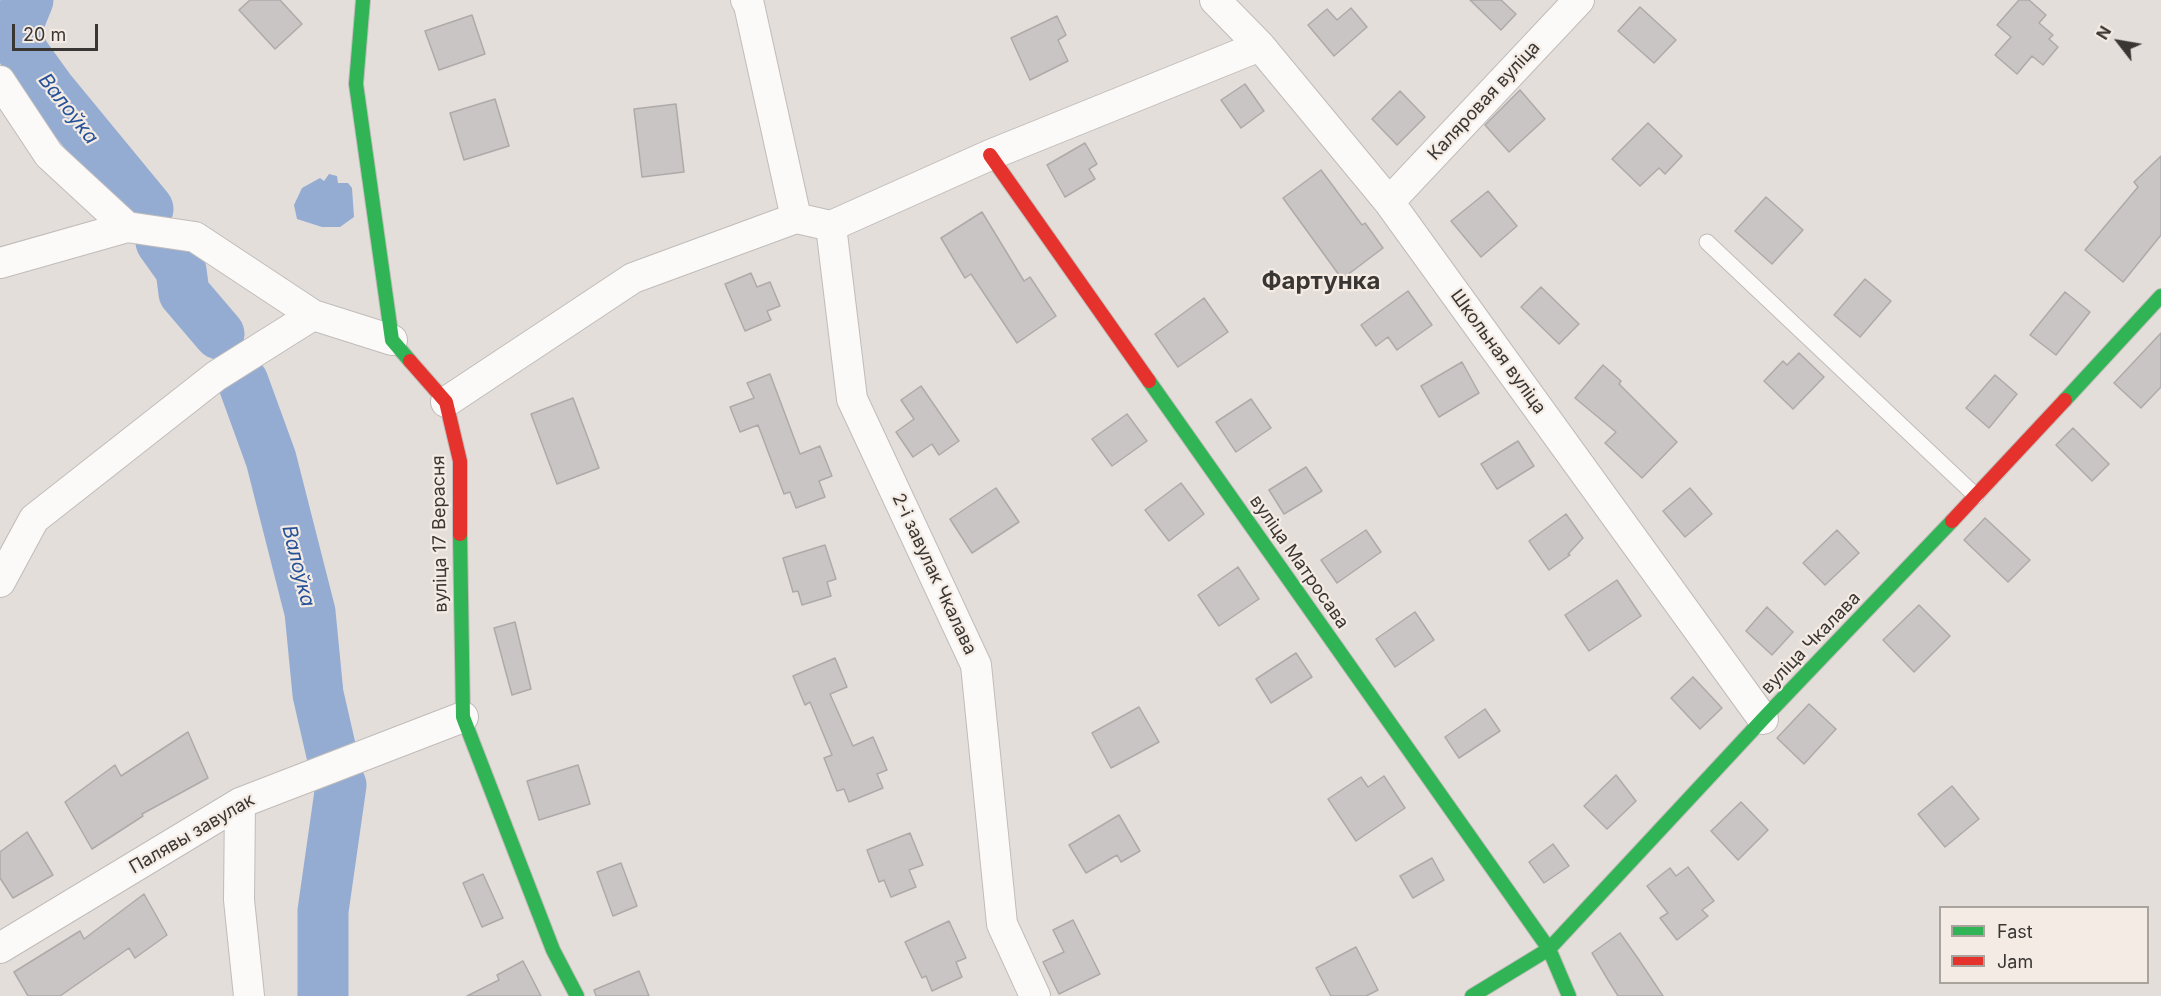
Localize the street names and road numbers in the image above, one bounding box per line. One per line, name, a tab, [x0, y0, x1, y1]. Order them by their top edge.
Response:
street label: Каляровая вуліца	[1423, 37, 1545, 165]
street label: Школьная вуліца	[1446, 286, 1550, 418]
street label: вуліца 17 Верасня	[428, 455, 452, 613]
street label: 2-і завулак Чкалава	[887, 490, 981, 658]
street label: вуліца Матросава	[1245, 491, 1353, 633]
street label: вуліца Чкалава	[1757, 588, 1865, 698]
street label: Палявы завулак	[126, 789, 258, 879]

